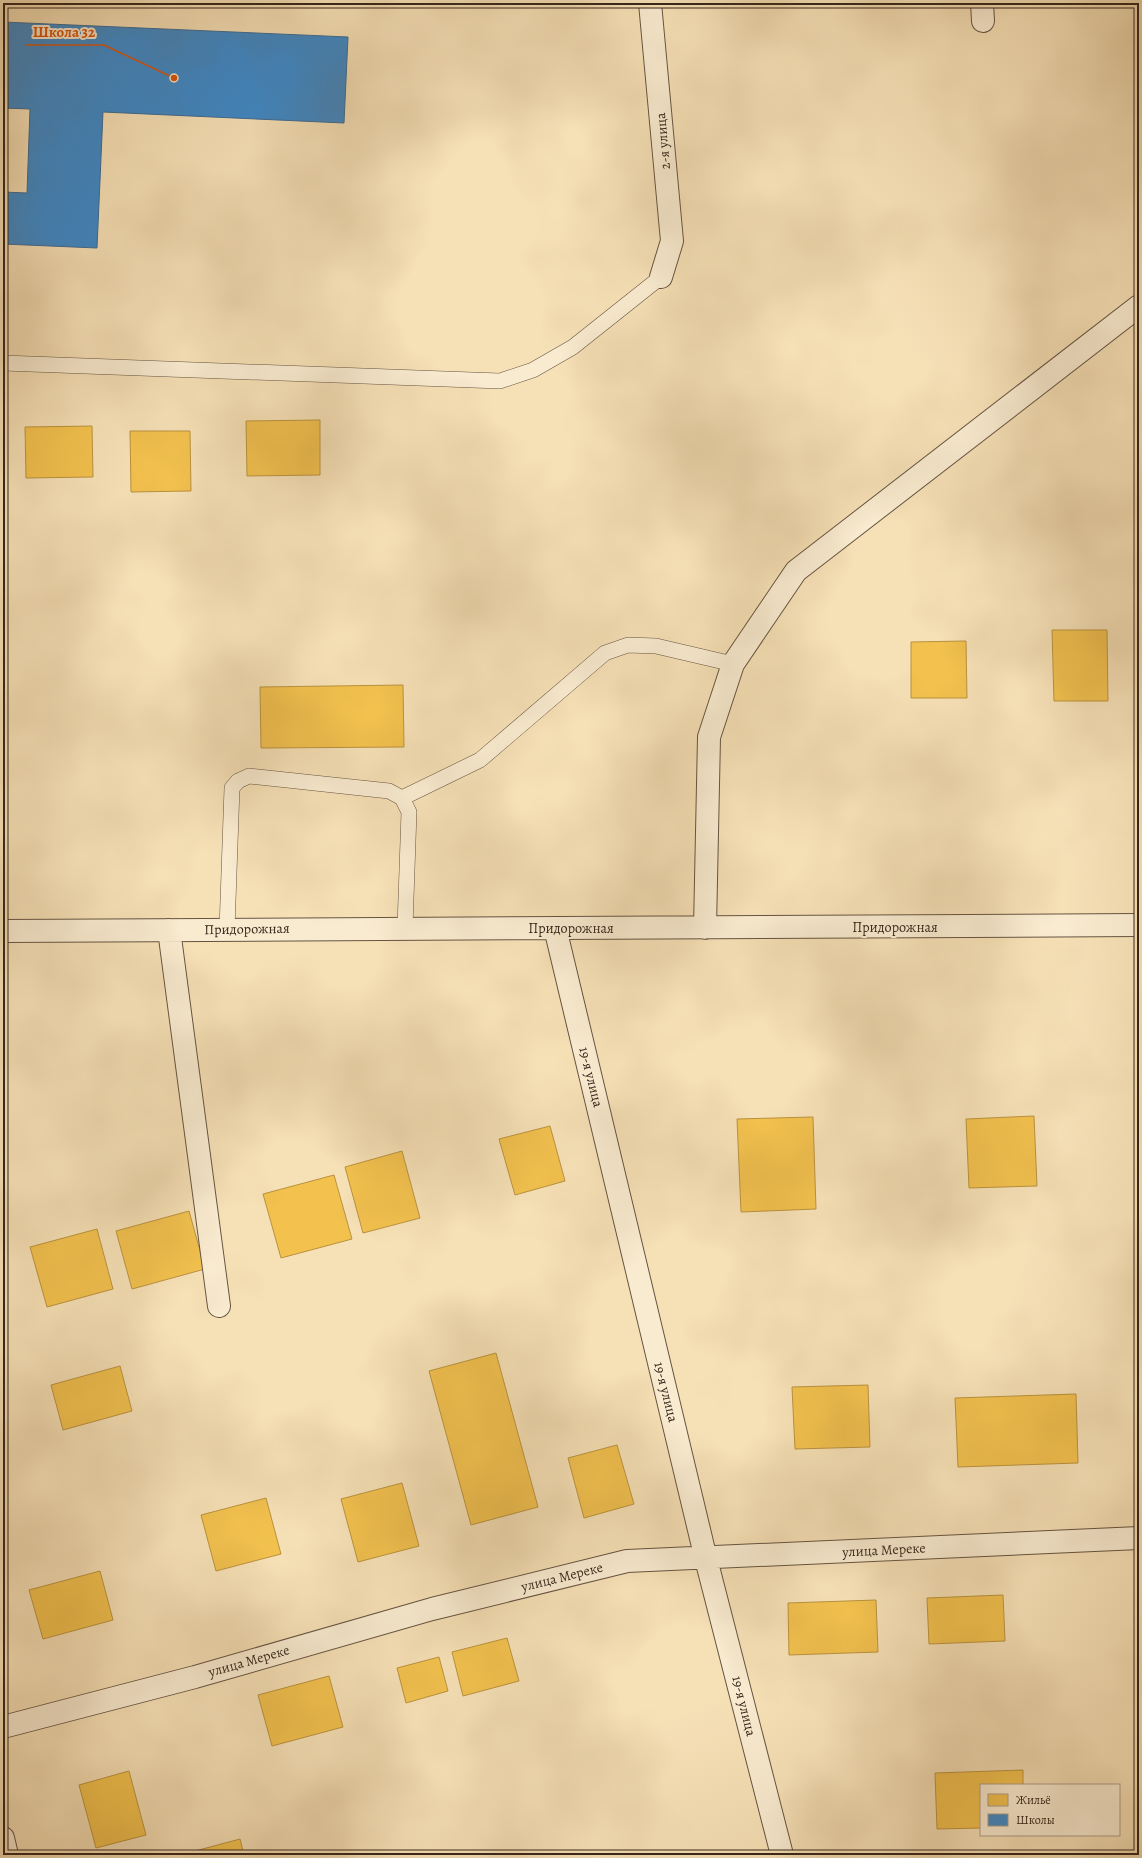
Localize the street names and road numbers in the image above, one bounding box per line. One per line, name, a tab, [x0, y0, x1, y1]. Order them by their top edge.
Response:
street label: 2-я улица	[651, 111, 675, 170]
street label: Придорожная	[852, 918, 938, 937]
street label: Придорожная	[204, 919, 290, 939]
street label: Придорожная	[528, 919, 614, 938]
street label: 19-я улица	[574, 1045, 608, 1110]
street label: 19-я улица	[649, 1360, 683, 1425]
street label: улица Мереке	[841, 1538, 926, 1562]
street label: улица Мереке	[518, 1558, 605, 1597]
street label: улица Мереке	[205, 1640, 292, 1682]
street label: 19-я улица	[727, 1674, 761, 1739]

